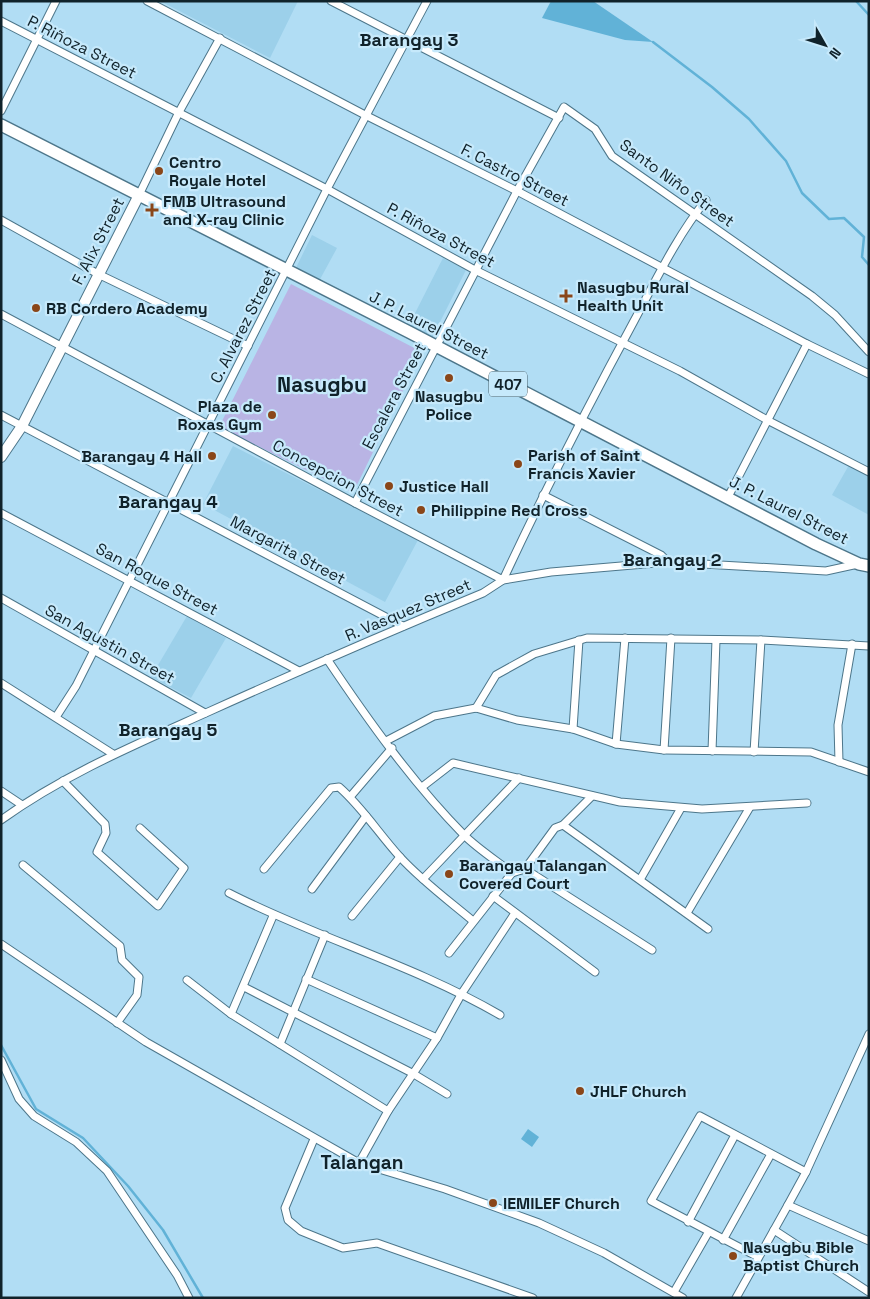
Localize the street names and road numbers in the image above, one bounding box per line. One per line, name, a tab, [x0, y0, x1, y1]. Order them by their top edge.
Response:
street label: P. Riñoza Street	[24, 11, 140, 83]
street label: Santo Niño Street	[615, 134, 739, 232]
street label: F. Castro Street	[457, 139, 573, 211]
street label: F. Alix Street	[67, 194, 129, 288]
street label: P. Riñoza Street	[383, 198, 499, 272]
street label: C. Alvarez Street	[205, 265, 281, 387]
street label: J. P. Laurel Street	[366, 286, 492, 364]
street label: Escalera Street	[357, 339, 431, 453]
road number: 407	[489, 372, 527, 396]
street label: Concepcion Street	[269, 435, 407, 521]
street label: J. P. Laurel Street	[726, 471, 852, 549]
street label: Margarita Street	[227, 511, 349, 589]
street label: San Roque Street	[92, 538, 222, 620]
street label: R. Vasquez Street	[342, 574, 474, 646]
street label: San Agustin Street	[41, 600, 179, 688]

